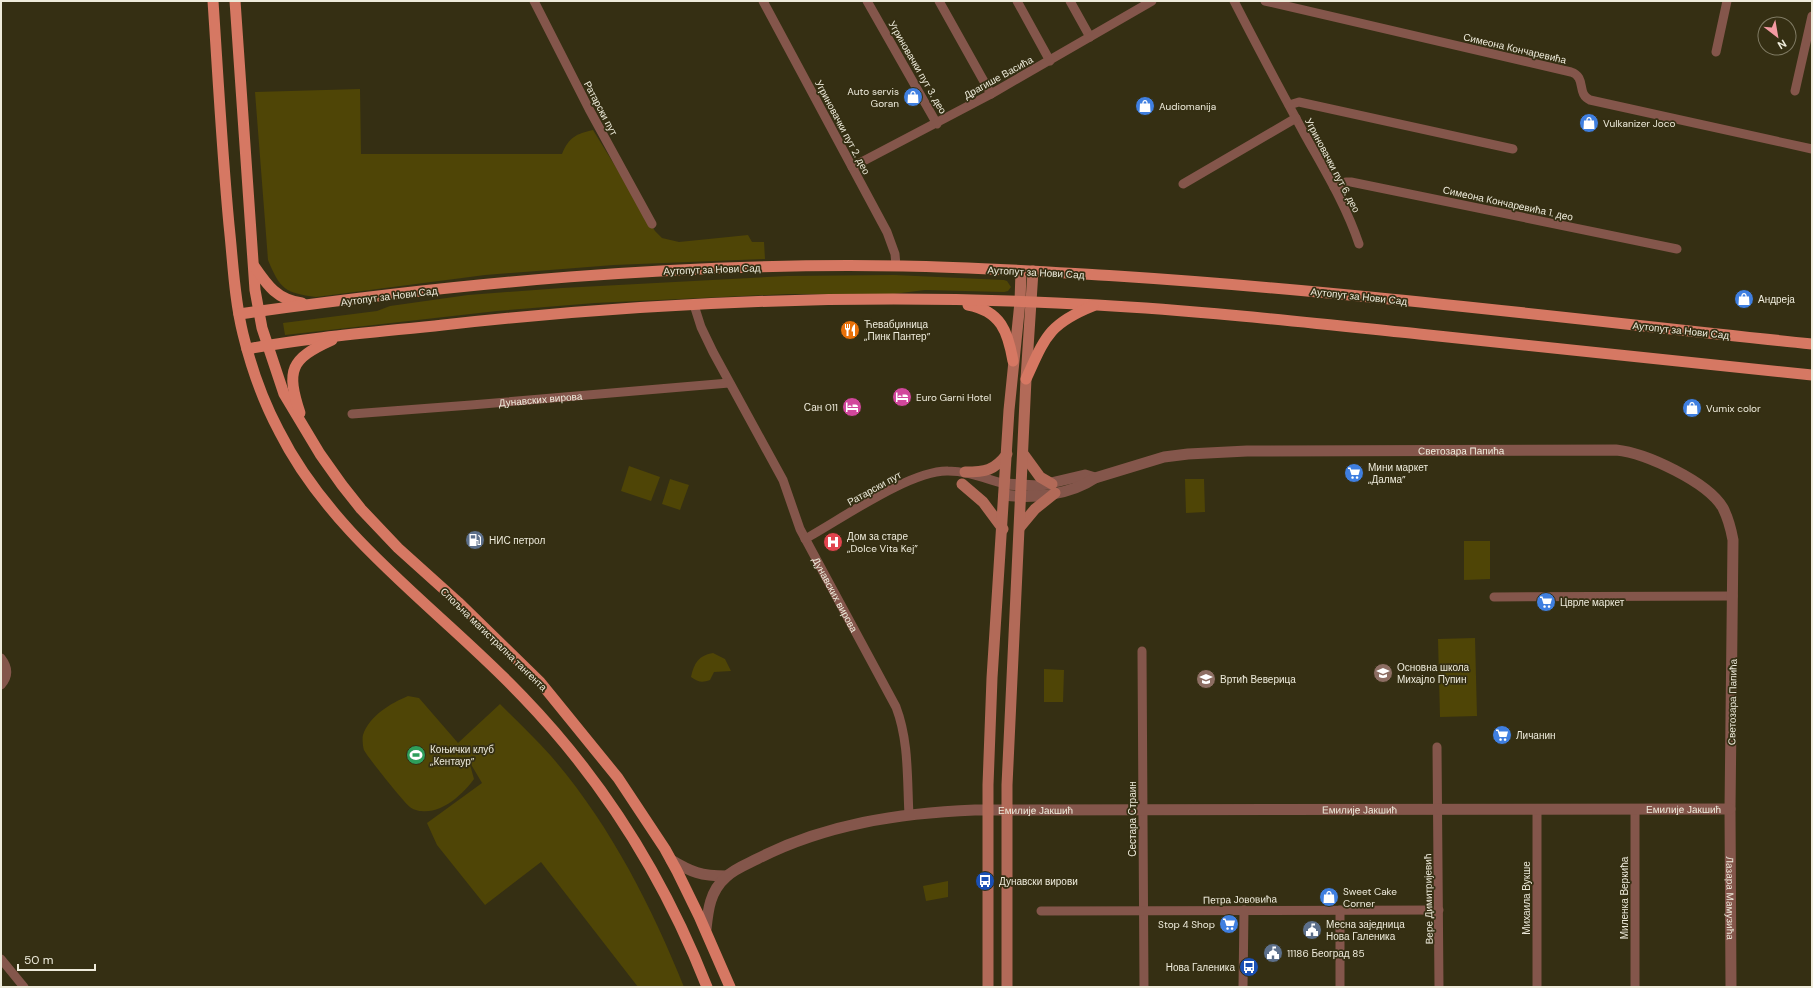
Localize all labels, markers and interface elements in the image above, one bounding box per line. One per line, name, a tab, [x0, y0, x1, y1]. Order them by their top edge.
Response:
north arrow	[1757, 16, 1797, 56]
street label: Угриновачки пут 3. део	[886, 18, 950, 116]
street label: Симеона Кончаревића	[1462, 30, 1568, 67]
text: N	[1775, 37, 1789, 53]
street label: Драгише Васића	[961, 53, 1036, 102]
street label: Угриновачки пут 2. део	[812, 78, 873, 177]
street label: Ратарски пут	[581, 79, 621, 138]
place label: Auto servis Goran	[847, 85, 899, 110]
shop icon: Auto servis Goran	[902, 86, 924, 108]
shop icon: Audiomanija	[1134, 95, 1156, 117]
place label: Audiomanija	[1159, 100, 1216, 113]
shop icon: Vulkanizer Joco	[1578, 112, 1600, 134]
street label: Угриновачки пут 6. део	[1302, 116, 1363, 215]
place label: Vulkanizer Joco	[1603, 117, 1675, 130]
street label: Симеона Кончаревића 1. део	[1442, 183, 1575, 224]
street label: Аутопут за Нови Сад	[663, 261, 761, 278]
street label: Аутопут за Нови Сад	[987, 263, 1085, 282]
street label: Аутопут за Нови Сад	[340, 284, 438, 309]
street label: Аутопут за Нови Сад	[1310, 285, 1408, 308]
shop icon: Андреја	[1733, 288, 1755, 310]
place label: Андреја	[1758, 293, 1795, 306]
place label: Ћевабџиница „Пинк Пантер”	[864, 318, 931, 343]
restaurant icon: Ћевабџиница „Пинк Пантер”	[839, 319, 861, 341]
street label: Аутопут за Нови Сад	[1632, 319, 1730, 342]
hotel icon: Euro Garni Hotel	[891, 386, 913, 408]
street label: Дунавских вирова	[498, 390, 583, 410]
place label: Euro Garni Hotel	[916, 391, 991, 404]
hotel icon: Сан 011	[841, 396, 863, 418]
shop icon: Vumix color	[1681, 397, 1703, 419]
place label: Сан 011	[804, 401, 838, 414]
place label: Vumix color	[1706, 402, 1761, 415]
street label: Светозара Папића	[1418, 444, 1505, 458]
place label: Мини маркет „Далма”	[1368, 461, 1428, 486]
supermarket icon: Мини маркет „Далма”	[1343, 462, 1365, 484]
street label: Ратарски пут	[845, 468, 904, 509]
fuel station icon: НИС петрол	[464, 529, 486, 551]
place label: Дом за старе „Dolce Vita Kej”	[847, 530, 918, 555]
hospital icon: Дом за старе „Dolce Vita Kej”	[822, 531, 844, 553]
place label: НИС петрол	[489, 534, 545, 547]
street label: Дунавских вирова	[809, 555, 861, 635]
street label: Спољна магистрална тангента	[438, 585, 550, 694]
supermarket icon: Цврле маркет	[1535, 591, 1557, 613]
place label: Цврле маркет	[1560, 596, 1625, 609]
street label: Светозара Папића	[1725, 658, 1740, 745]
place label: Основна школа Михајло Пупин	[1397, 661, 1470, 686]
school or university icon: Основна школа Михајло Пупин	[1372, 662, 1394, 684]
school or university icon: Вртић Веверица	[1195, 668, 1217, 690]
place label: Вртић Веверица	[1220, 673, 1296, 686]
supermarket icon: Личанин	[1491, 724, 1513, 746]
place label: Личанин	[1516, 729, 1556, 742]
place label: Коњички клуб „Кентаур”	[430, 743, 494, 768]
sports icon: Коњички клуб „Кентаур”	[405, 744, 427, 766]
street label: Сестара Страин	[1126, 781, 1139, 857]
street label: Емилије Јакшић	[1322, 803, 1397, 817]
street label: Емилије Јакшић	[1646, 803, 1721, 816]
street label: Емилије Јакшић	[998, 804, 1073, 817]
street label: Вере Димитријевић	[1421, 853, 1436, 945]
street label: Миленка Веркића	[1618, 856, 1631, 939]
street label: Лазара Мамузића	[1723, 856, 1737, 940]
street label: Михаила Вукше	[1520, 861, 1533, 935]
bus stop icon: Дунавски вирови	[974, 870, 996, 892]
place label: Дунавски вирови	[999, 875, 1078, 888]
place label: Sweet Cake Corner	[1343, 885, 1397, 910]
shop icon: Sweet Cake Corner	[1318, 886, 1340, 908]
street label: Петра Јововића	[1203, 892, 1278, 907]
supermarket icon: Stop 4 Shop	[1218, 913, 1240, 935]
place label: Stop 4 Shop	[1158, 918, 1215, 931]
place label: Месна заједница Нова Галеника	[1326, 918, 1405, 943]
public building icon: Месна заједница Нова Галеника	[1301, 919, 1323, 941]
public building icon: 11186 Београд 85	[1262, 942, 1284, 964]
scale bar	[18, 946, 95, 972]
place label: 11186 Београд 85	[1287, 947, 1365, 960]
text: 50 m	[24, 952, 53, 968]
bus stop icon: Нова Галеника	[1238, 956, 1260, 978]
place label: Нова Галеника	[1166, 961, 1235, 974]

